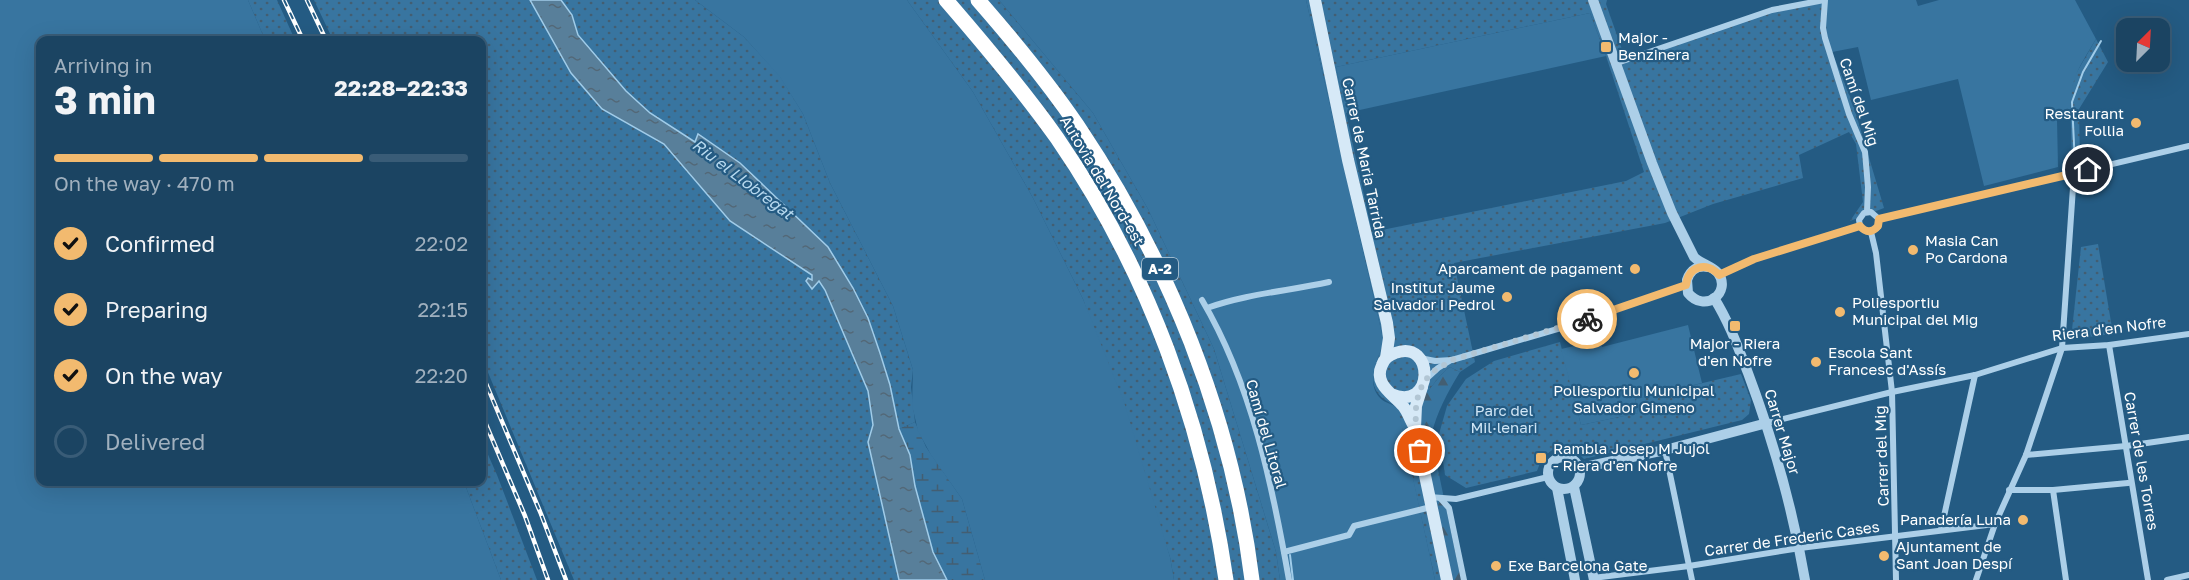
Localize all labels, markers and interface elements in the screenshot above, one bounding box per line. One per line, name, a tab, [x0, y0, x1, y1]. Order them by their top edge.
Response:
north arrow	[2116, 18, 2170, 72]
map controls	[2116, 18, 2170, 72]
place label: Major - Benzinera	[1618, 28, 1690, 63]
marker: Major - Benzinera	[1599, 40, 1613, 54]
text: Arriving in	[54, 53, 152, 77]
street label: Camí del Mig	[1836, 55, 1883, 148]
text: 22:28–22:33	[334, 74, 468, 101]
text: 3 min	[54, 76, 156, 123]
street label: Carrer de Maria Tarrida	[1339, 76, 1391, 240]
place label: Restaurant Follia	[2044, 104, 2124, 139]
street label: Autovia del Nord-est	[1057, 112, 1149, 249]
marker: Restaurant Follia	[2129, 116, 2143, 130]
water label: Riu el Llobregat	[689, 135, 799, 224]
pin	[2062, 144, 2113, 195]
icon: home	[2071, 153, 2104, 186]
text: On the way · 470 m	[54, 171, 235, 195]
icon: check	[54, 227, 87, 260]
text: Confirmed	[105, 230, 215, 257]
text: 22:02	[415, 231, 468, 255]
place label: Masia Can Po Cardona	[1925, 231, 2008, 266]
marker: Masia Can Po Cardona	[1906, 243, 1920, 257]
road number: A-2	[1142, 258, 1178, 280]
place label: Aparcament de pagament	[1438, 259, 1623, 277]
marker: Aparcament de pagament	[1628, 262, 1642, 276]
place label: Institut Jaume Salvador i Pedrol	[1373, 278, 1495, 313]
courier	[1557, 289, 1617, 349]
marker: Institut Jaume Salvador i Pedrol	[1500, 290, 1514, 304]
icon: check	[54, 293, 87, 326]
place label: Poliesportiu Municipal del Mig	[1852, 293, 1978, 328]
text: Preparing	[105, 296, 208, 323]
text: 22:15	[418, 297, 468, 321]
icon: bike	[1571, 303, 1604, 336]
marker: Poliesportiu Municipal del Mig	[1833, 305, 1847, 319]
street label: Riera d'en Nofre	[2051, 312, 2167, 344]
marker: Major - Riera d'en Nofre	[1728, 319, 1742, 333]
place label: Major - Riera d'en Nofre	[1690, 334, 1780, 369]
place label: Escola Sant Francesc d'Assís	[1828, 343, 1946, 378]
marker: Escola Sant Francesc d'Assís	[1809, 355, 1823, 369]
icon: check	[54, 359, 87, 392]
text: On the way	[105, 362, 223, 389]
text: 22:20	[415, 363, 468, 387]
marker: Poliesportiu Municipal Salvador Gimeno	[1627, 366, 1641, 380]
street label: Camí del Litoral	[1243, 377, 1291, 491]
place label: Poliesportiu Municipal Salvador Gimeno	[1553, 381, 1715, 416]
street label: Carrer Major	[1761, 387, 1805, 477]
street label: Carrer de les Torres	[2121, 390, 2163, 532]
park label: Parc del Mil·lenari	[1470, 401, 1538, 436]
street label: Carrer del Mig	[1870, 405, 1892, 507]
pin	[1394, 425, 1445, 476]
text: Delivered	[105, 428, 205, 455]
icon: bag	[1403, 434, 1436, 467]
place label: Rambla Josep M Jujol - Riera d'en Nofre	[1553, 439, 1710, 474]
marker: Rambla Josep M Jujol - Riera d'en Nofre	[1534, 451, 1548, 465]
place label: Panadería Luna	[1900, 510, 2011, 528]
marker: Panadería Luna	[2016, 513, 2030, 527]
street label: Carrer de Frederic Cases	[1703, 517, 1881, 559]
place label: Ajuntament de Sant Joan Despí	[1896, 537, 2013, 572]
marker: Ajuntament de Sant Joan Despí	[1877, 549, 1891, 563]
place label: Exe Barcelona Gate	[1508, 556, 1648, 574]
marker: Exe Barcelona Gate	[1489, 559, 1503, 573]

